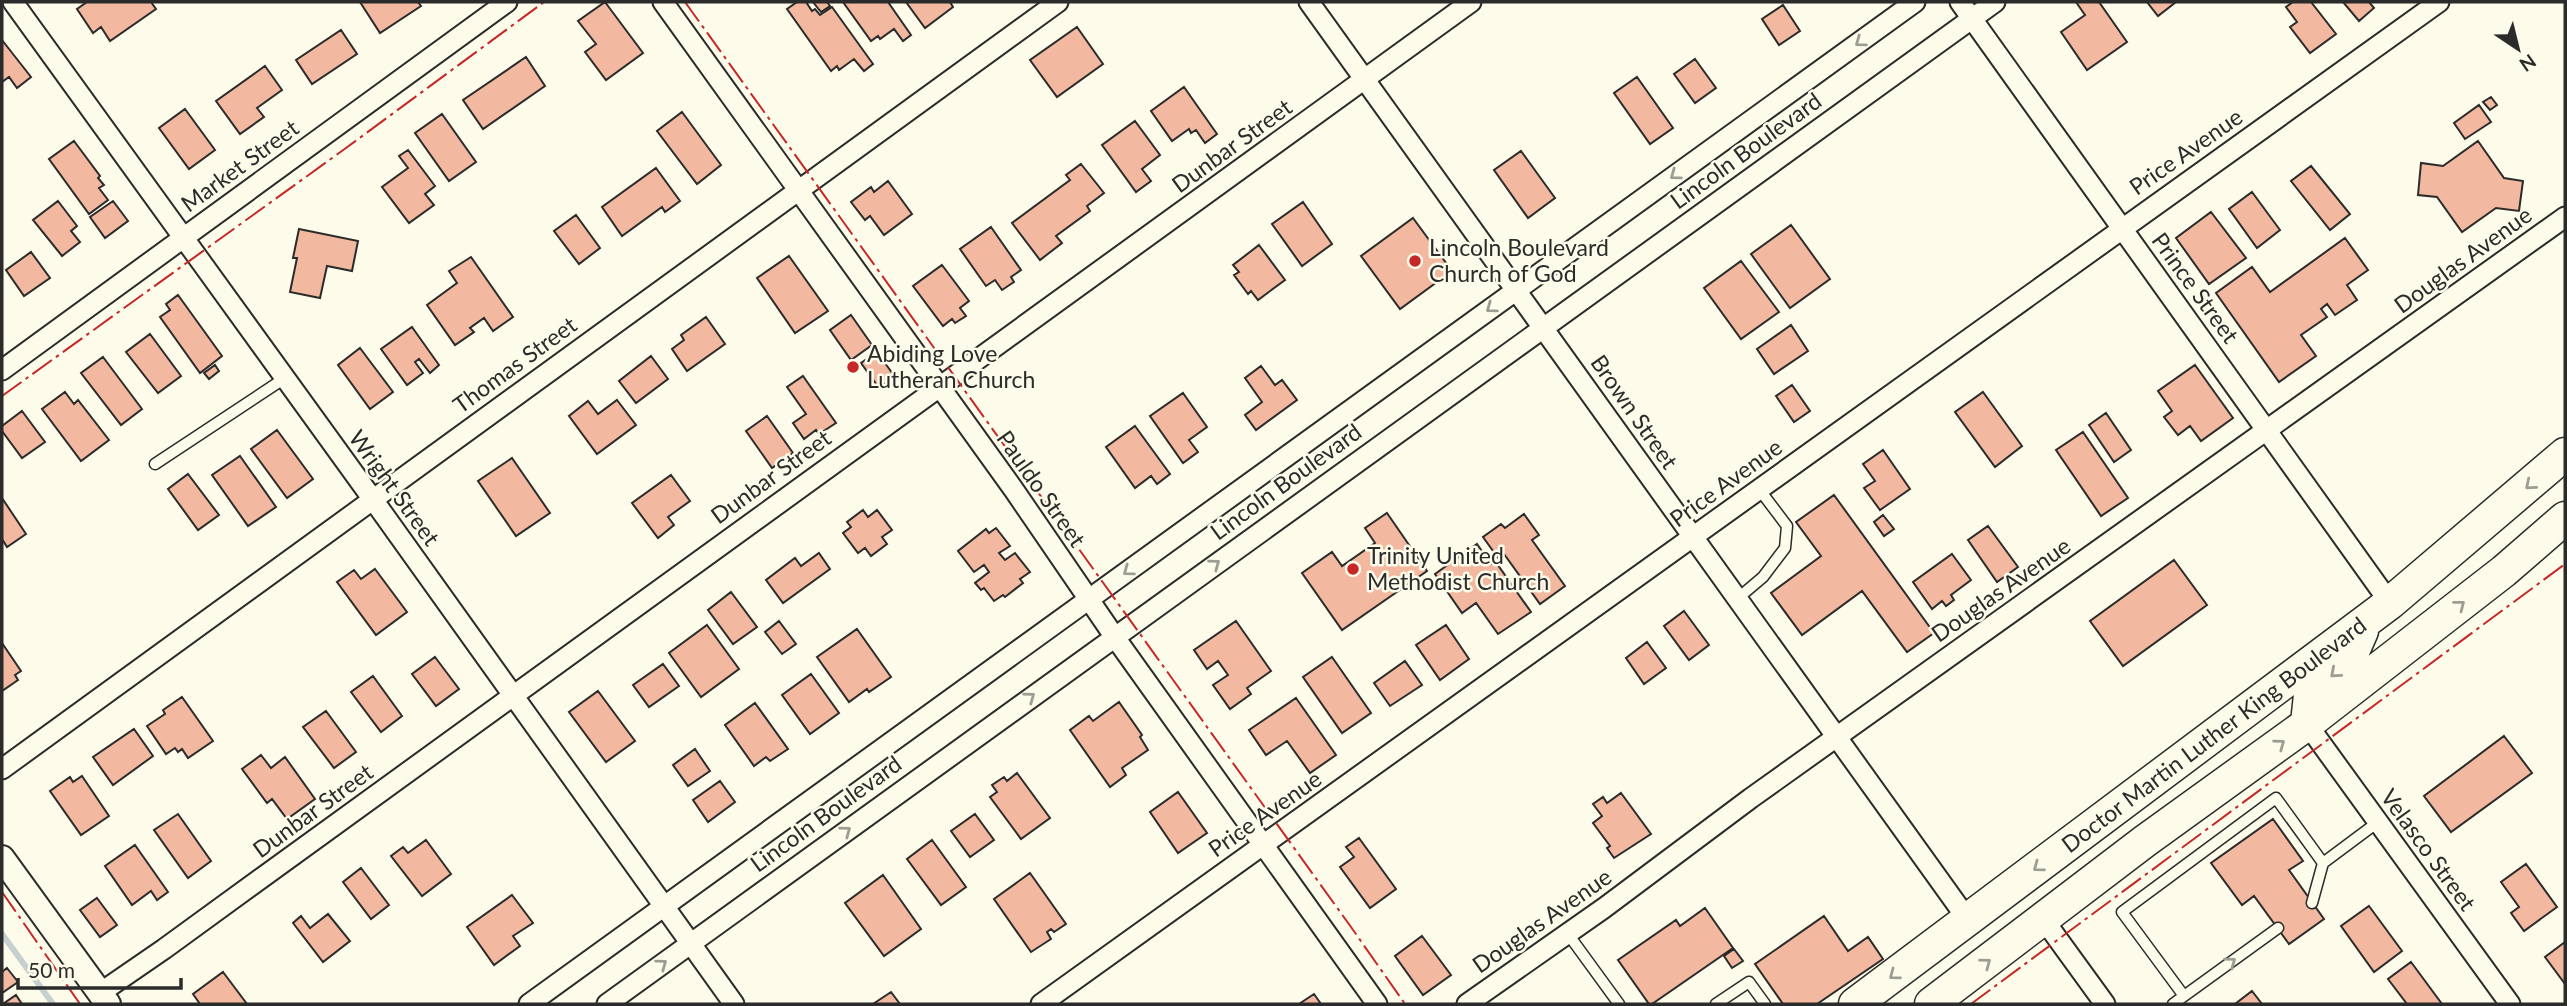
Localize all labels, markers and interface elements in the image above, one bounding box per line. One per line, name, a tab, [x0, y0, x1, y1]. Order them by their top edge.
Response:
north arrow	[2483, 14, 2553, 84]
one-way arrow	[1855, 34, 1868, 46]
text: N	[2515, 50, 2541, 77]
street label: Lincoln Boulevard	[1664, 86, 1826, 214]
street label: Dunbar Street	[1166, 92, 1298, 198]
street label: Price Avenue	[2123, 102, 2247, 200]
street label: Market Street	[175, 113, 304, 217]
one-way arrow	[1670, 167, 1683, 179]
street label: Douglas Avenue	[2388, 200, 2537, 318]
street label: Prince Street	[2146, 227, 2246, 349]
place label: Lincoln Boulevard Church of God	[1429, 233, 1609, 287]
marker: Lincoln Boulevard Church of God	[1407, 253, 1423, 269]
one-way arrow	[1486, 300, 1499, 313]
street label: Thomas Street	[447, 310, 582, 418]
place label: Abiding Love Lutheran Church	[867, 339, 1035, 393]
street label: Brown Street	[1585, 349, 1685, 474]
marker: Abiding Love Lutheran Church	[845, 359, 861, 375]
street label: Lincoln Boulevard	[1204, 417, 1366, 545]
street label: Dunbar Street	[705, 423, 837, 529]
street label: Wright Street	[343, 424, 447, 551]
street label: Pauldo Street	[991, 425, 1093, 553]
street label: Price Avenue	[1664, 432, 1787, 532]
one-way arrow	[2525, 477, 2538, 489]
street label: Douglas Avenue	[1926, 531, 2075, 647]
place label: Trinity United Methodist Church	[1367, 541, 1549, 595]
one-way arrow	[1207, 560, 1220, 572]
marker: Trinity United Methodist Church	[1345, 561, 1361, 577]
one-way arrow	[1123, 563, 1136, 575]
one-way arrow	[2452, 601, 2465, 614]
street label: Doctor Martin Luther King Boulevard	[2056, 610, 2371, 858]
one-way arrow	[2330, 665, 2343, 677]
one-way arrow	[1023, 693, 1035, 706]
one-way arrow	[2272, 740, 2285, 752]
street label: Lincoln Boulevard	[744, 749, 906, 877]
street label: Dunbar Street	[247, 757, 379, 863]
street label: Price Avenue	[1202, 764, 1326, 862]
street label: Velasco Street	[2375, 783, 2483, 916]
one-way arrow	[838, 826, 851, 839]
one-way arrow	[2033, 859, 2046, 872]
street label: Douglas Avenue	[1467, 862, 1616, 978]
scale bar	[18, 946, 180, 990]
text: 50 m	[28, 957, 75, 982]
one-way arrow	[2223, 958, 2236, 970]
one-way arrow	[654, 959, 666, 972]
one-way arrow	[1978, 959, 1991, 972]
one-way arrow	[1889, 967, 1901, 980]

